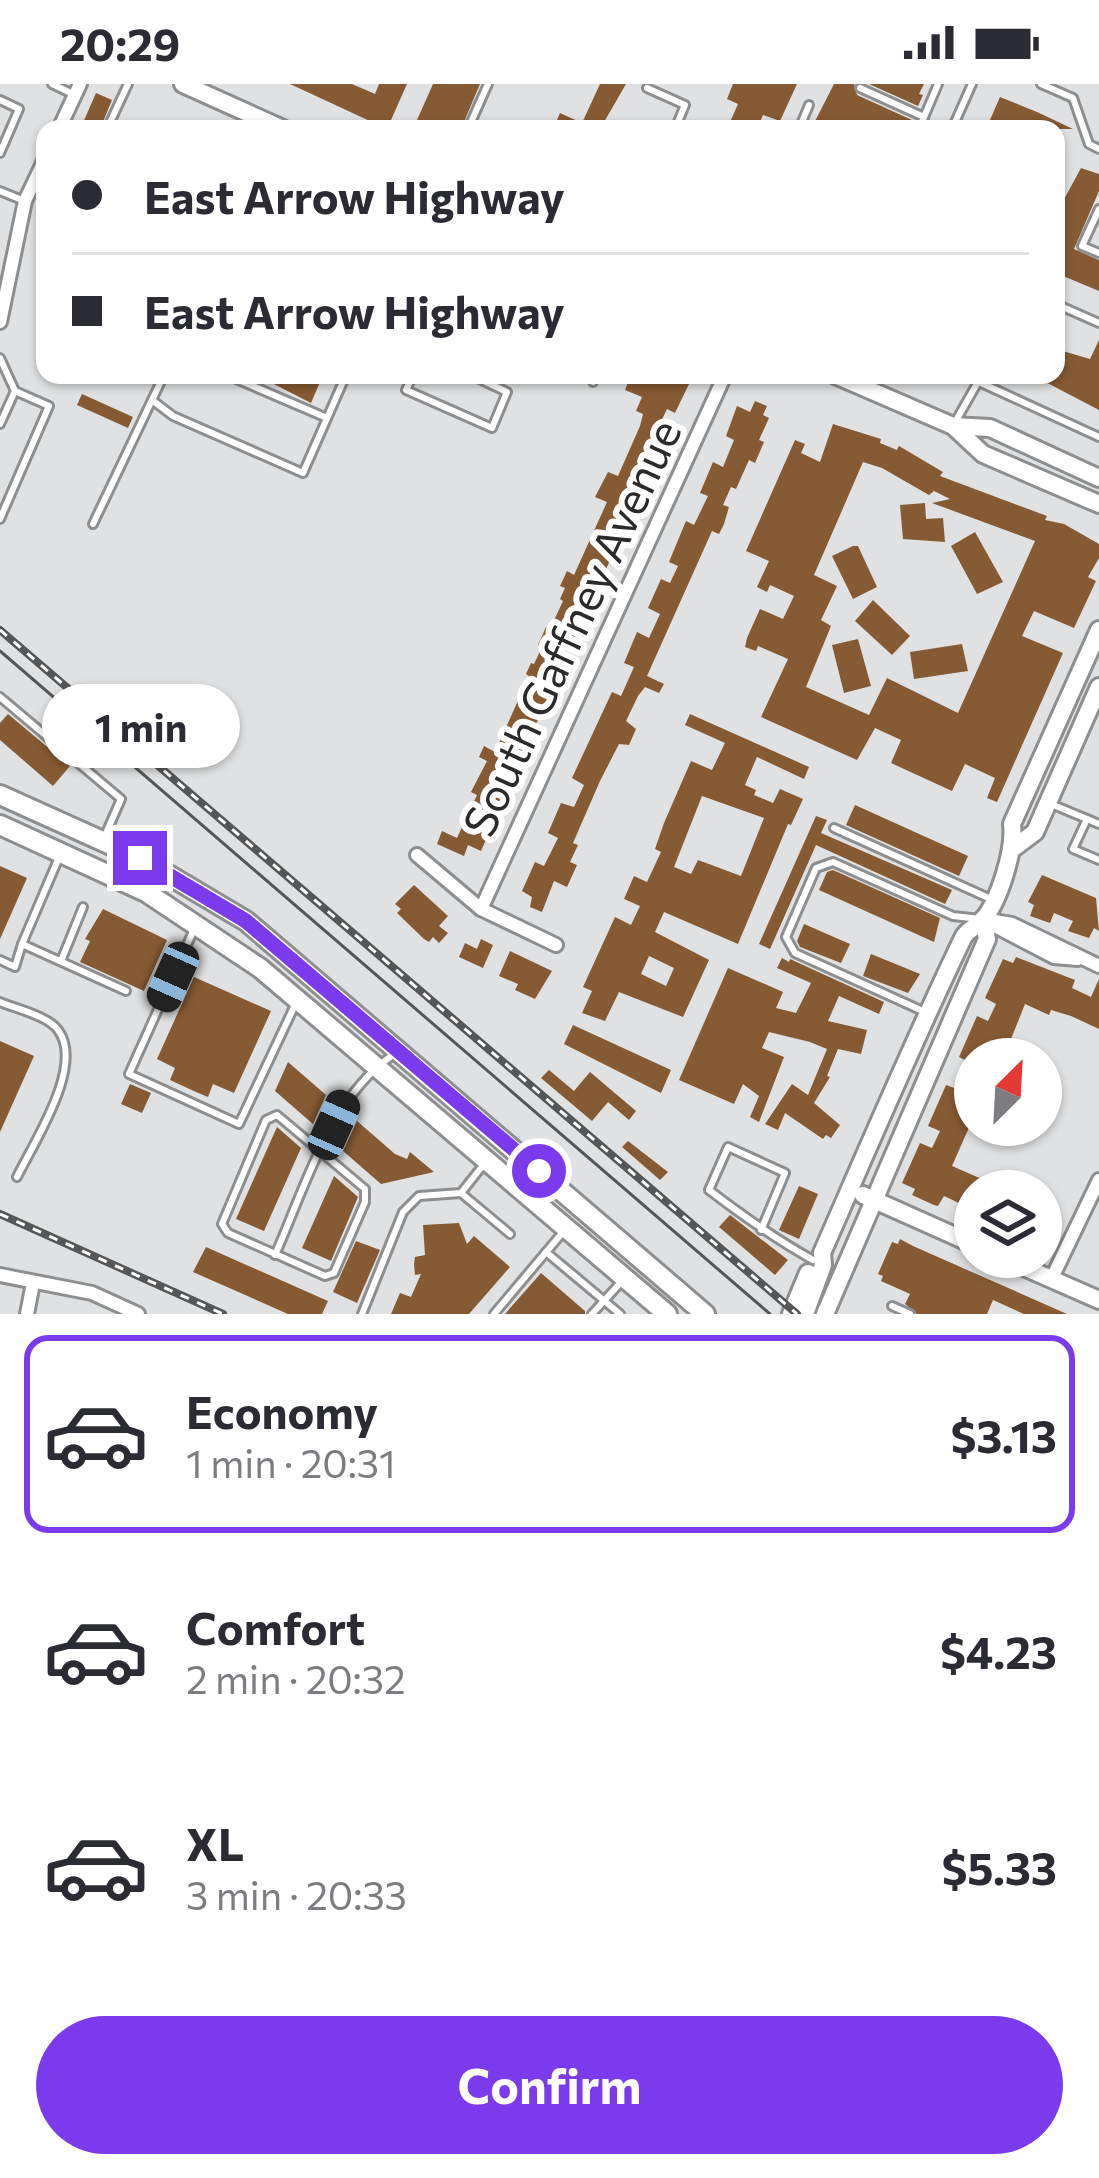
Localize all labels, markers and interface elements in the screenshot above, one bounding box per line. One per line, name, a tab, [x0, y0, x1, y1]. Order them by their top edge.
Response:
text: 20:29	[60, 15, 180, 70]
text: East Arrow Highway	[144, 168, 565, 223]
text: East Arrow Highway	[144, 283, 565, 338]
street label: South Gaffney Avenue	[449, 410, 691, 844]
callout: 1 min	[41, 684, 239, 768]
text: 1 min	[95, 702, 187, 750]
route end	[113, 831, 167, 885]
car	[142, 937, 204, 1017]
north arrow	[954, 1038, 1062, 1146]
map controls	[954, 1038, 1062, 1278]
car	[303, 1085, 365, 1165]
route start	[512, 1144, 566, 1198]
button: layers	[954, 1170, 1062, 1278]
icon: car	[42, 1380, 150, 1488]
text: Economy	[186, 1383, 378, 1438]
text: $3.13	[950, 1407, 1057, 1462]
text: 1 min · 20:31	[186, 1438, 396, 1486]
icon: car	[42, 1596, 150, 1704]
text: Comfort	[186, 1599, 365, 1654]
text: $4.23	[940, 1623, 1057, 1678]
text: 2 min · 20:32	[186, 1654, 406, 1702]
icon: car	[42, 1812, 150, 1920]
text: XL	[186, 1815, 244, 1870]
text: $5.33	[941, 1839, 1057, 1894]
text: 3 min · 20:33	[186, 1870, 407, 1918]
button: Confirm	[36, 2016, 1063, 2154]

